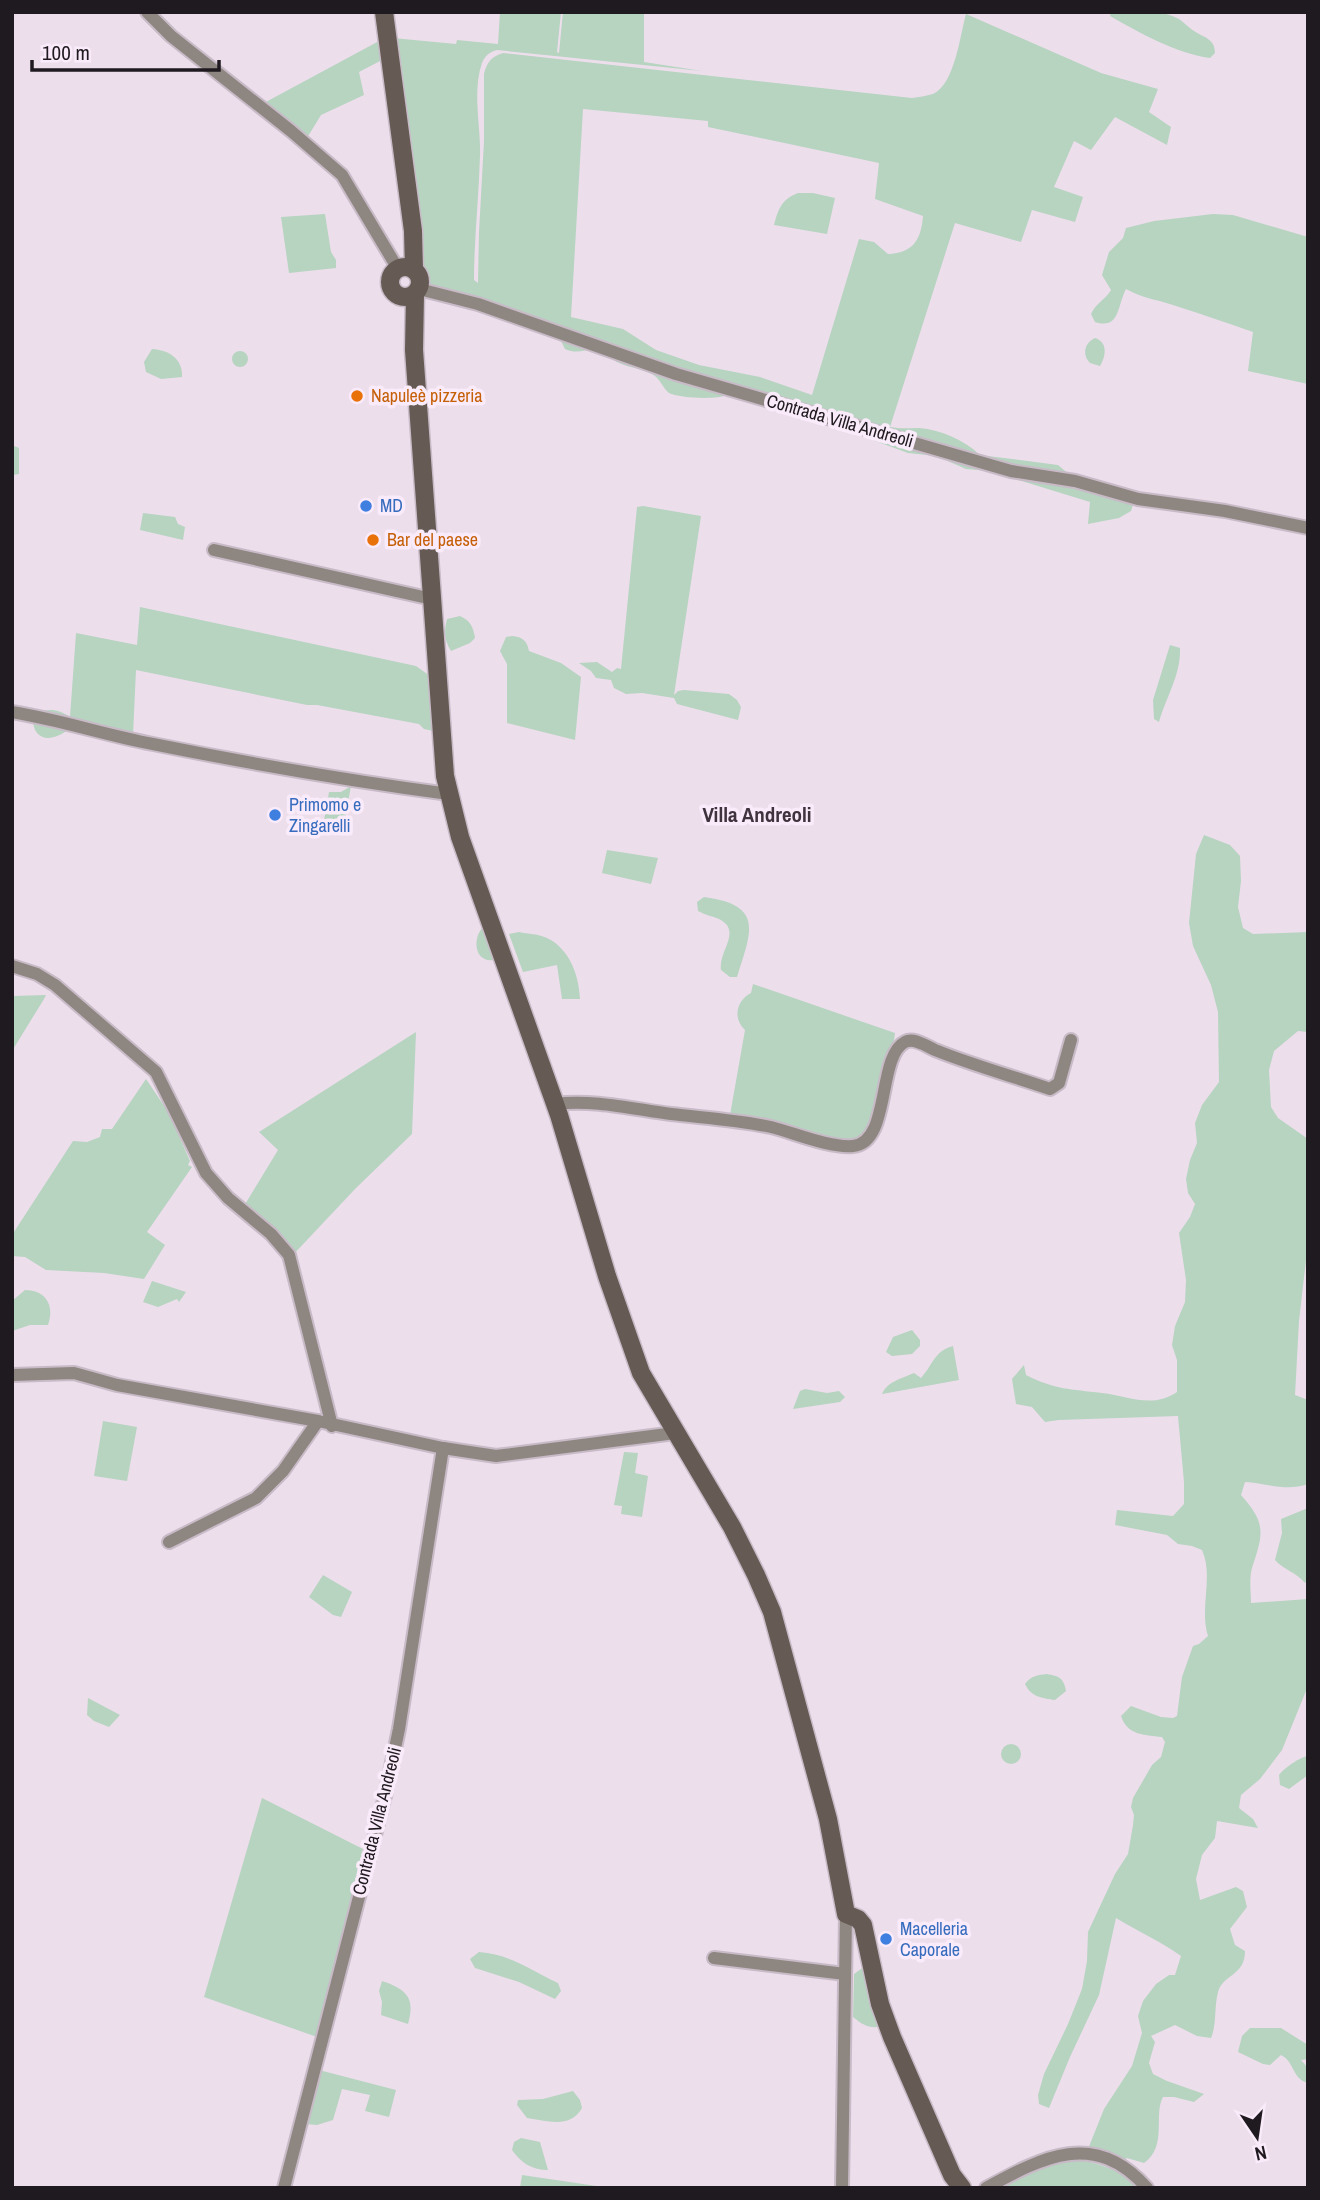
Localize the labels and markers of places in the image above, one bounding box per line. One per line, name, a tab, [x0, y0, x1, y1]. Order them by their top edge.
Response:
place label: Napuleè pizzeria	[371, 383, 483, 408]
marker: Napuleè pizzeria	[349, 388, 365, 404]
place label: MD	[380, 493, 403, 518]
marker: MD	[358, 498, 374, 514]
place label: Bar del paese	[387, 527, 478, 552]
marker: Bar del paese	[365, 532, 381, 548]
place label: Primomo e Zingarelli	[289, 792, 361, 838]
marker: Primomo e Zingarelli	[267, 807, 283, 823]
place label: Macelleria Caporale	[900, 1916, 968, 1962]
marker: Macelleria Caporale	[878, 1931, 894, 1947]

